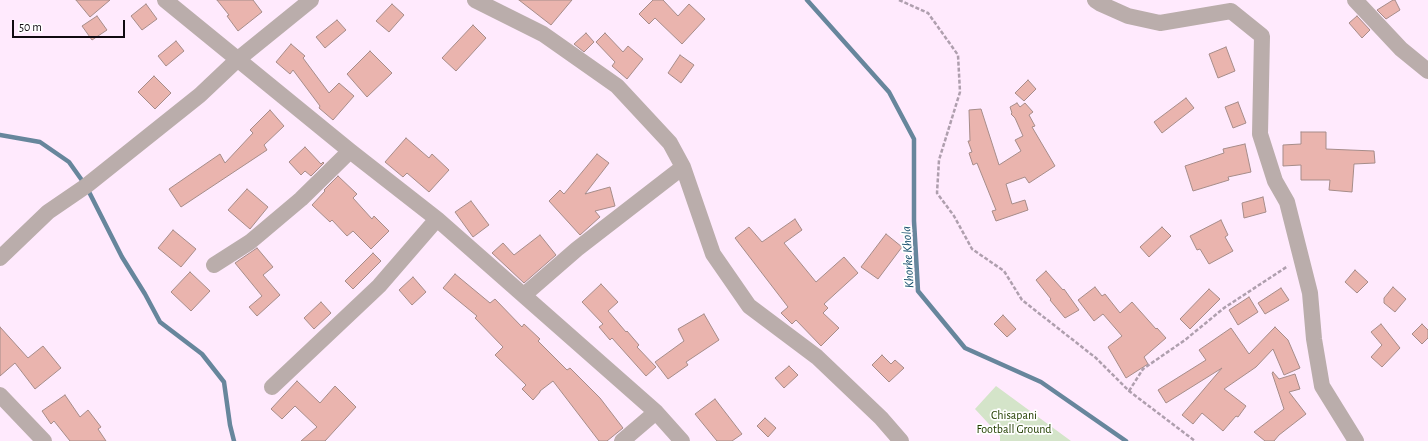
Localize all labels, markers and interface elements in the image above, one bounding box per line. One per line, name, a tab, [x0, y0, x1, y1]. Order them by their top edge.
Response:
scale bar	[14, 12, 127, 38]
text: 50 m	[19, 21, 42, 33]
water label: Khorke Khola	[899, 225, 917, 289]
park label: Chisapani Football Ground	[976, 408, 1052, 436]

